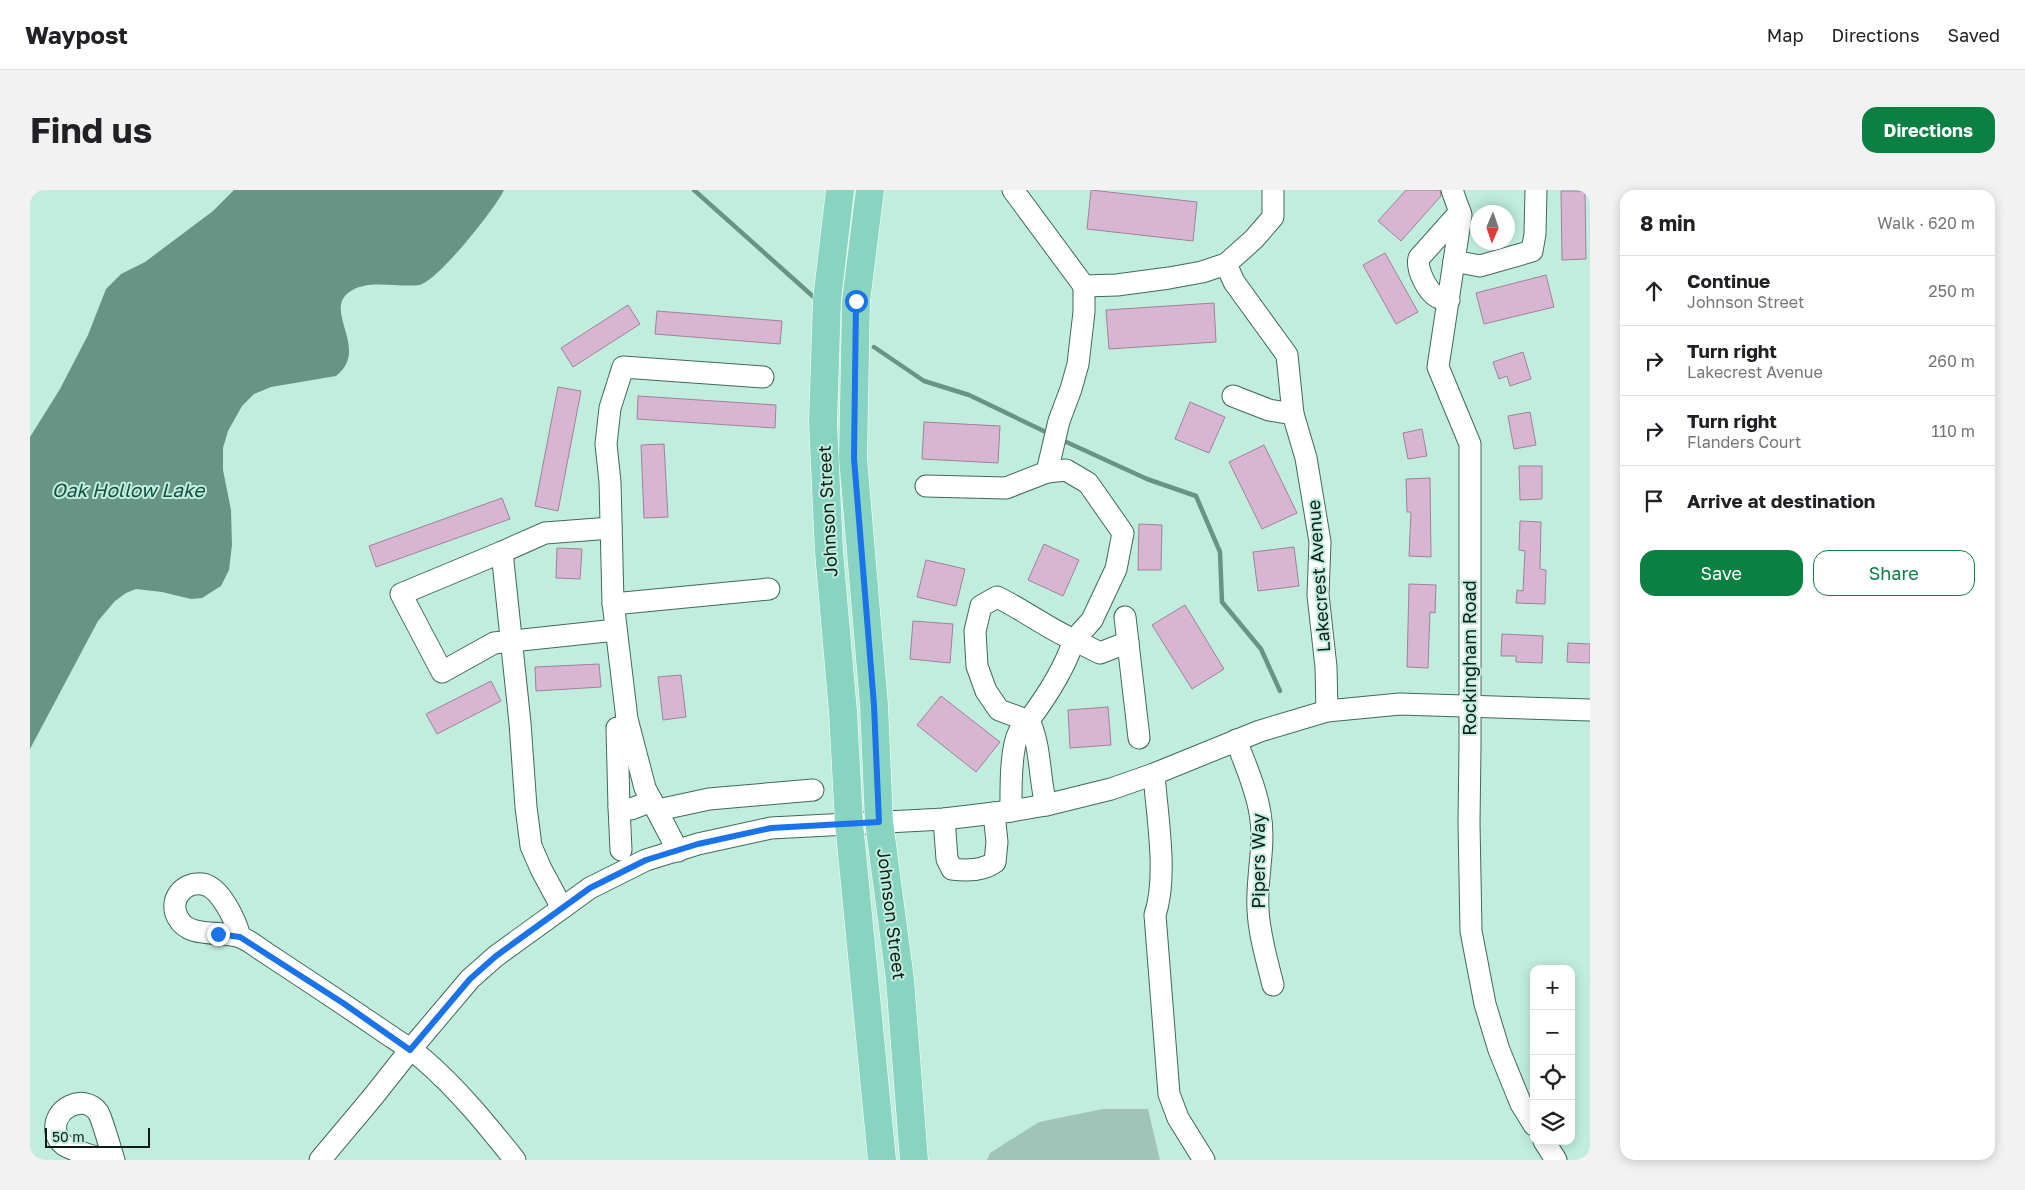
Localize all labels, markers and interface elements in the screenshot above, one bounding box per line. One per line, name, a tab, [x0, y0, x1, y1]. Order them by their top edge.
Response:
text: Waypost	[25, 20, 128, 49]
text: Map	[1767, 24, 1803, 46]
text: Directions	[1831, 24, 1919, 46]
text: Saved	[1947, 24, 2000, 46]
button: Directions	[1862, 107, 1995, 153]
text: Find us	[30, 109, 152, 151]
north arrow	[1470, 205, 1515, 250]
text: 8 min	[1640, 210, 1696, 236]
text: Walk · 620 m	[1877, 213, 1975, 233]
text: Continue	[1687, 269, 1770, 292]
icon: ahead	[1640, 277, 1668, 305]
text: 250 m	[1928, 281, 1975, 301]
route start	[845, 290, 868, 313]
text: Johnson Street	[1687, 292, 1804, 312]
text: Turn right	[1687, 339, 1777, 362]
icon: right	[1640, 347, 1668, 375]
text: 260 m	[1928, 351, 1975, 371]
text: Lakecrest Avenue	[1687, 362, 1823, 382]
text: Turn right	[1687, 409, 1777, 432]
icon: right	[1640, 417, 1668, 445]
text: 110 m	[1931, 421, 1975, 441]
text: Flanders Court	[1687, 432, 1801, 452]
street label: Johnson Street	[813, 445, 841, 578]
water label: Oak Hollow Lake	[52, 478, 206, 501]
icon: arrive	[1640, 487, 1668, 515]
text: Arrive at destination	[1687, 489, 1875, 512]
street label: Lakecrest Avenue	[1302, 499, 1334, 653]
button: Save	[1640, 550, 1803, 596]
button: Share	[1813, 550, 1975, 596]
street label: Rockingham Road	[1458, 580, 1480, 736]
street label: Pipers Way	[1247, 813, 1269, 909]
street label: Johnson Street	[873, 847, 911, 981]
route end	[207, 923, 230, 946]
map controls	[1530, 965, 1575, 1145]
button: +	[1530, 965, 1575, 1010]
button: −	[1530, 1010, 1575, 1055]
button: locate	[1530, 1055, 1575, 1100]
button: layers	[1530, 1100, 1575, 1145]
scale bar	[45, 1125, 150, 1148]
text: 50 m	[52, 1128, 85, 1145]

